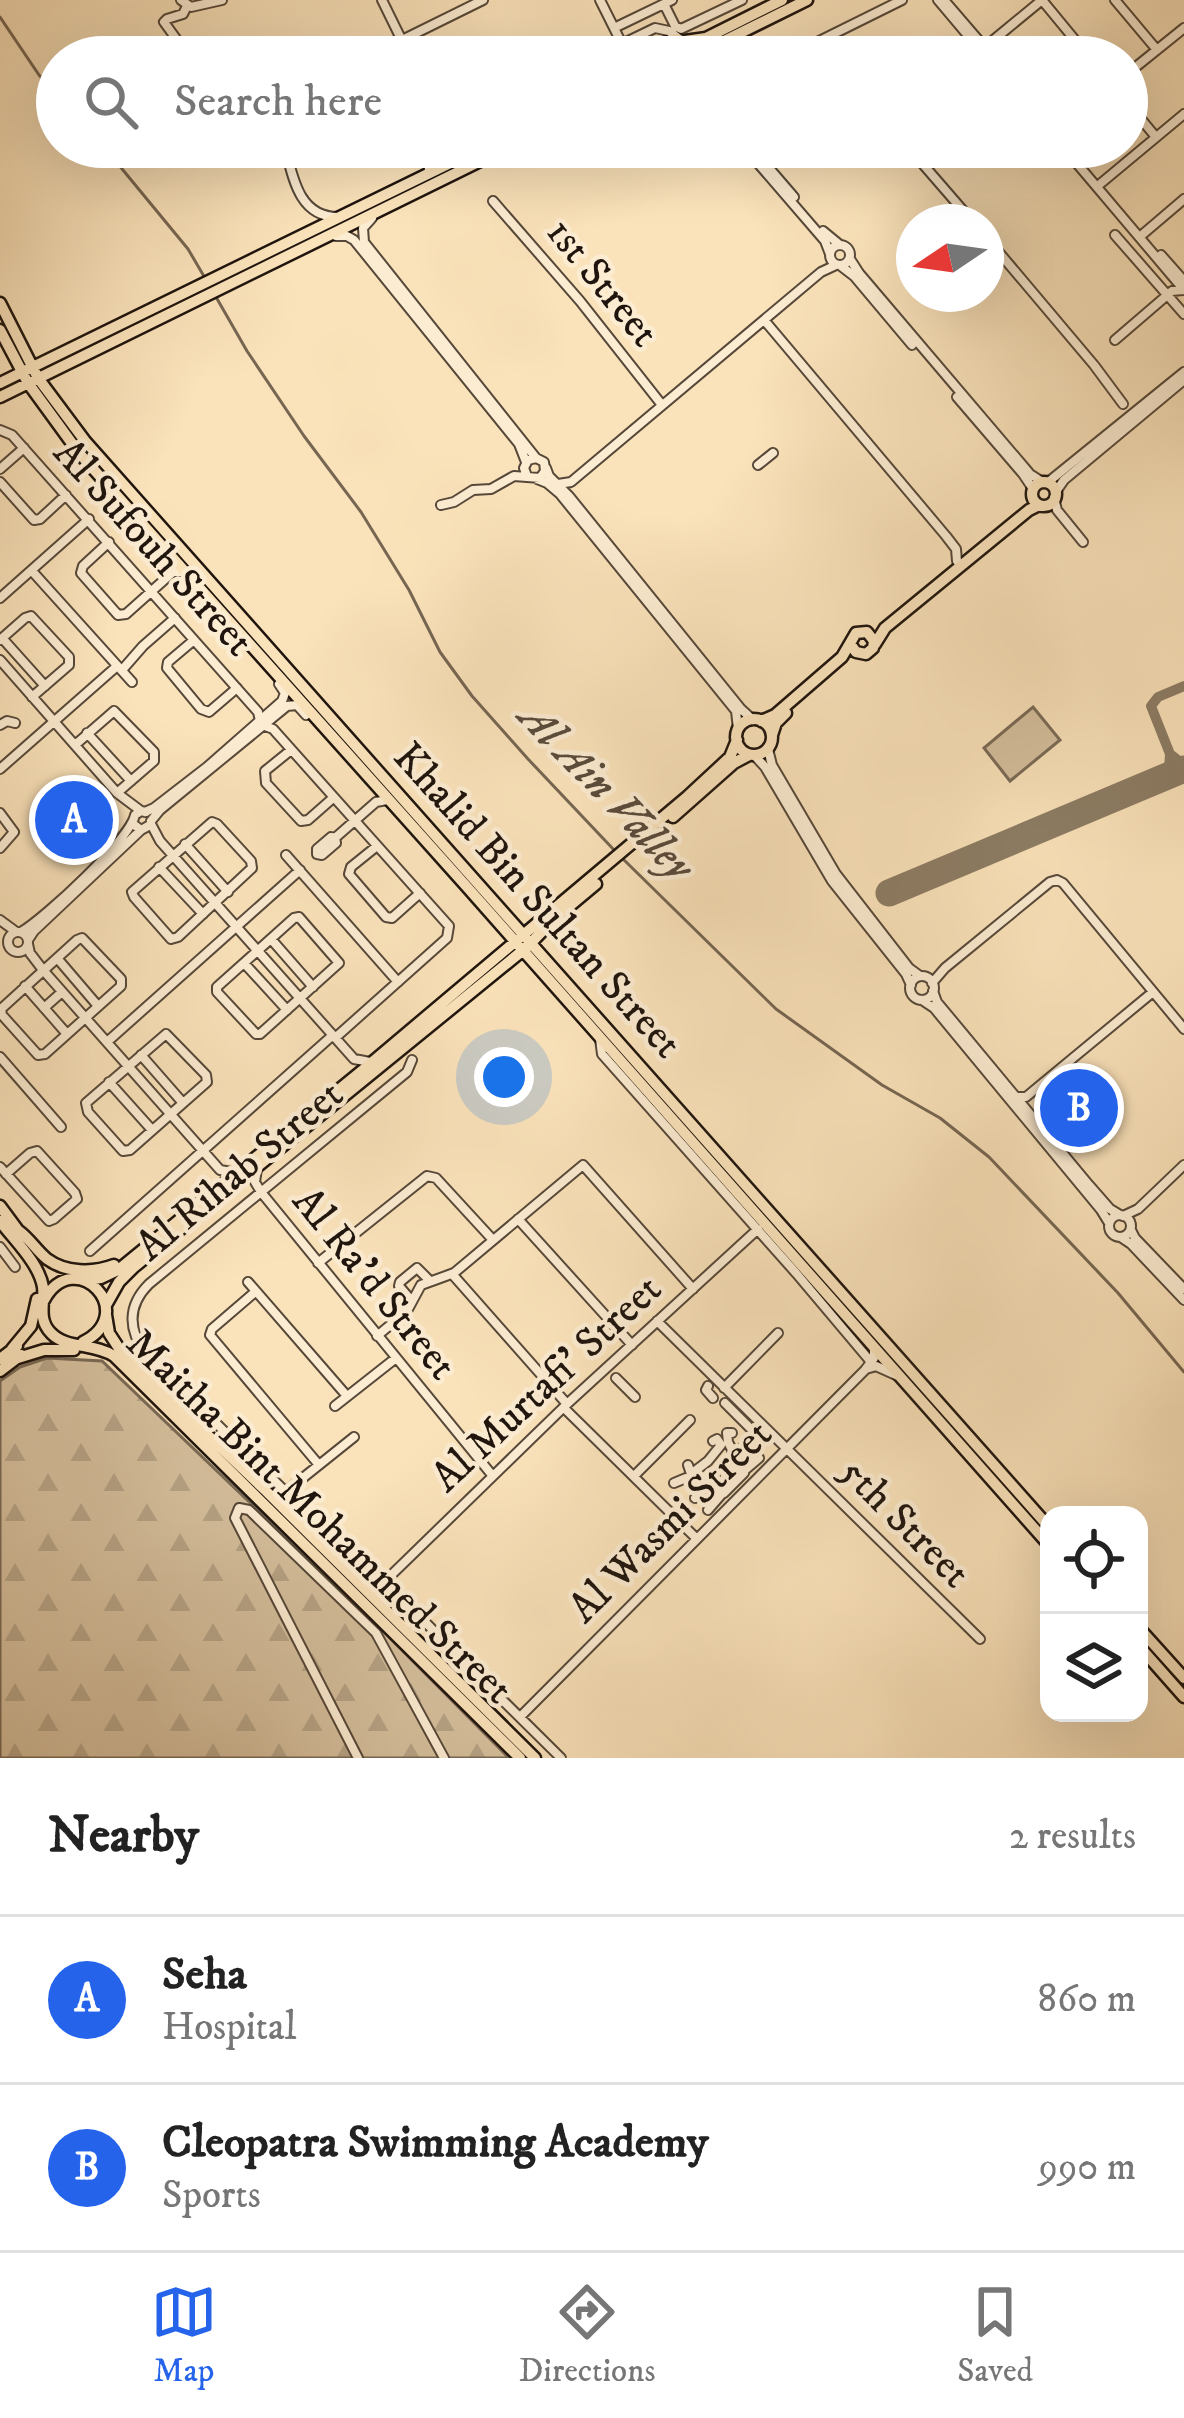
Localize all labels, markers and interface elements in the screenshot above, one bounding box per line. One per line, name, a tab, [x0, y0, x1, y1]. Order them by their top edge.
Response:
search box	[36, 36, 1148, 168]
icon: search	[78, 69, 144, 135]
text: Search here	[174, 74, 382, 130]
north arrow	[896, 204, 1004, 312]
street label: 1st Street	[534, 208, 670, 358]
street label: Al Sufouh Street	[42, 428, 264, 668]
water label: Al Ain Valley	[503, 687, 707, 895]
street label: Khalid Bin Sultan Street	[381, 732, 693, 1070]
pin: A	[35, 775, 113, 865]
your location	[474, 1047, 534, 1107]
pin: B	[1040, 1063, 1118, 1153]
street label: Al Rihab Street	[126, 1069, 354, 1273]
street label: Al Ra'd Street	[280, 1177, 468, 1391]
street label: Al Murtafi' Street	[421, 1264, 673, 1504]
street label: Maitha Bint Mohammed Street	[115, 1318, 523, 1716]
street label: Al Wasmi Street	[558, 1409, 784, 1635]
street label: 5th Street	[827, 1446, 981, 1600]
map controls	[1040, 1506, 1148, 1722]
button: locate	[1040, 1506, 1148, 1614]
button: layers	[1040, 1614, 1148, 1722]
text: Nearby	[48, 1804, 199, 1868]
text: 2 results	[1009, 1812, 1136, 1861]
text: Seha	[162, 1947, 247, 2003]
text: A	[75, 1975, 99, 2024]
text: 860 m	[1038, 1975, 1136, 2024]
text: Hospital	[162, 2003, 296, 2052]
text: Cleopatra Swimming Academy	[162, 2115, 708, 2171]
text: B	[75, 2143, 99, 2192]
text: 990 m	[1038, 2143, 1136, 2192]
text: Sports	[162, 2171, 261, 2220]
tab: Map	[151, 2279, 217, 2392]
tab: Directions	[519, 2279, 655, 2392]
tab: Saved	[957, 2279, 1033, 2392]

